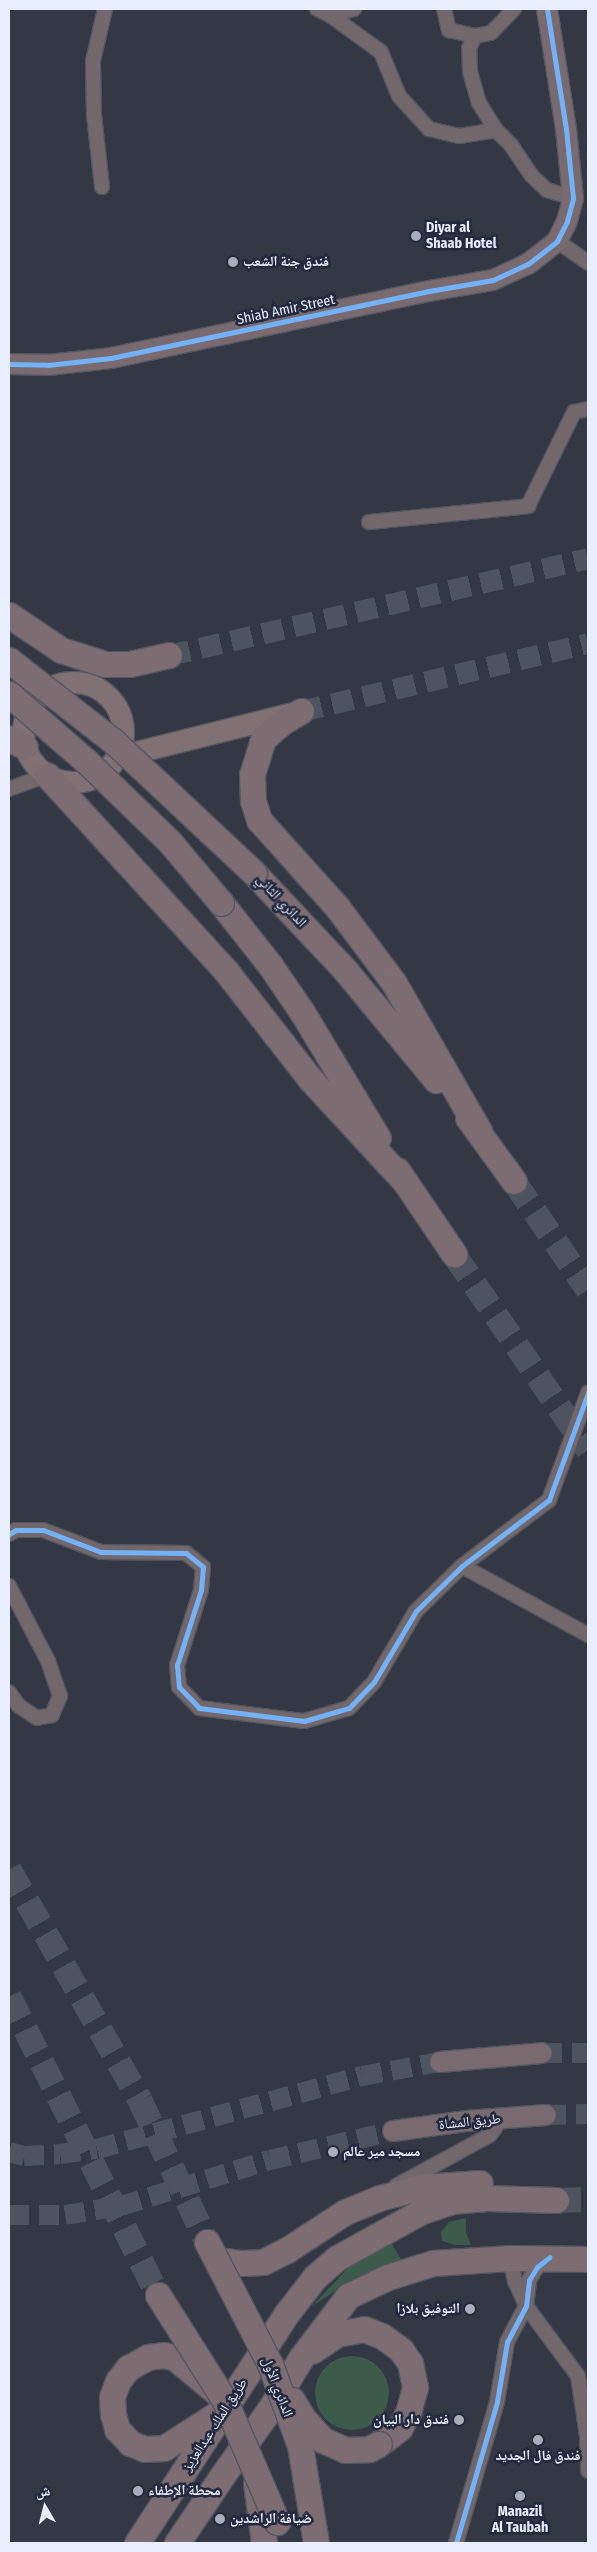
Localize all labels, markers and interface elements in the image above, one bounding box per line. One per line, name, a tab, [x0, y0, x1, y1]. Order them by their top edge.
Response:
place label: Diyar al Shaab Hotel	[426, 220, 496, 252]
marker: Diyar al Shaab Hotel	[410, 230, 422, 242]
place label: فندق جنة الشعب	[243, 254, 329, 270]
marker: فندق جنة الشعب	[227, 256, 239, 268]
street label: Shiab Amir Street	[235, 291, 337, 329]
street label: الدائري الثاني	[252, 871, 310, 931]
street label: طريق المشاة	[438, 2110, 502, 2134]
place label: مسجد مير عالم	[343, 2144, 420, 2160]
marker: مسجد مير عالم	[327, 2146, 339, 2158]
place label: التوفيق بلازا	[396, 2301, 460, 2317]
marker: التوفيق بلازا	[464, 2303, 476, 2315]
street label: الدائري الأول	[258, 2354, 296, 2420]
street label: طريق الملك عبدالعزيز	[179, 2376, 251, 2474]
place label: فندق دار البيان	[373, 2412, 449, 2428]
marker: فندق دار البيان	[453, 2414, 465, 2426]
marker: فندق فال الجديد	[532, 2434, 544, 2446]
place label: فندق فال الجديد	[496, 2448, 580, 2464]
north arrow	[20, 2482, 70, 2532]
text: ش	[34, 2482, 51, 2501]
place label: محطة الإطفاء	[148, 2483, 221, 2499]
marker: محطة الإطفاء	[132, 2485, 144, 2497]
marker: Manazil Al Taubah	[514, 2490, 526, 2502]
place label: Manazil Al Taubah	[492, 2504, 548, 2536]
place label: ضيافة الراشدين	[230, 2511, 312, 2527]
marker: ضيافة الراشدين	[214, 2513, 226, 2525]

